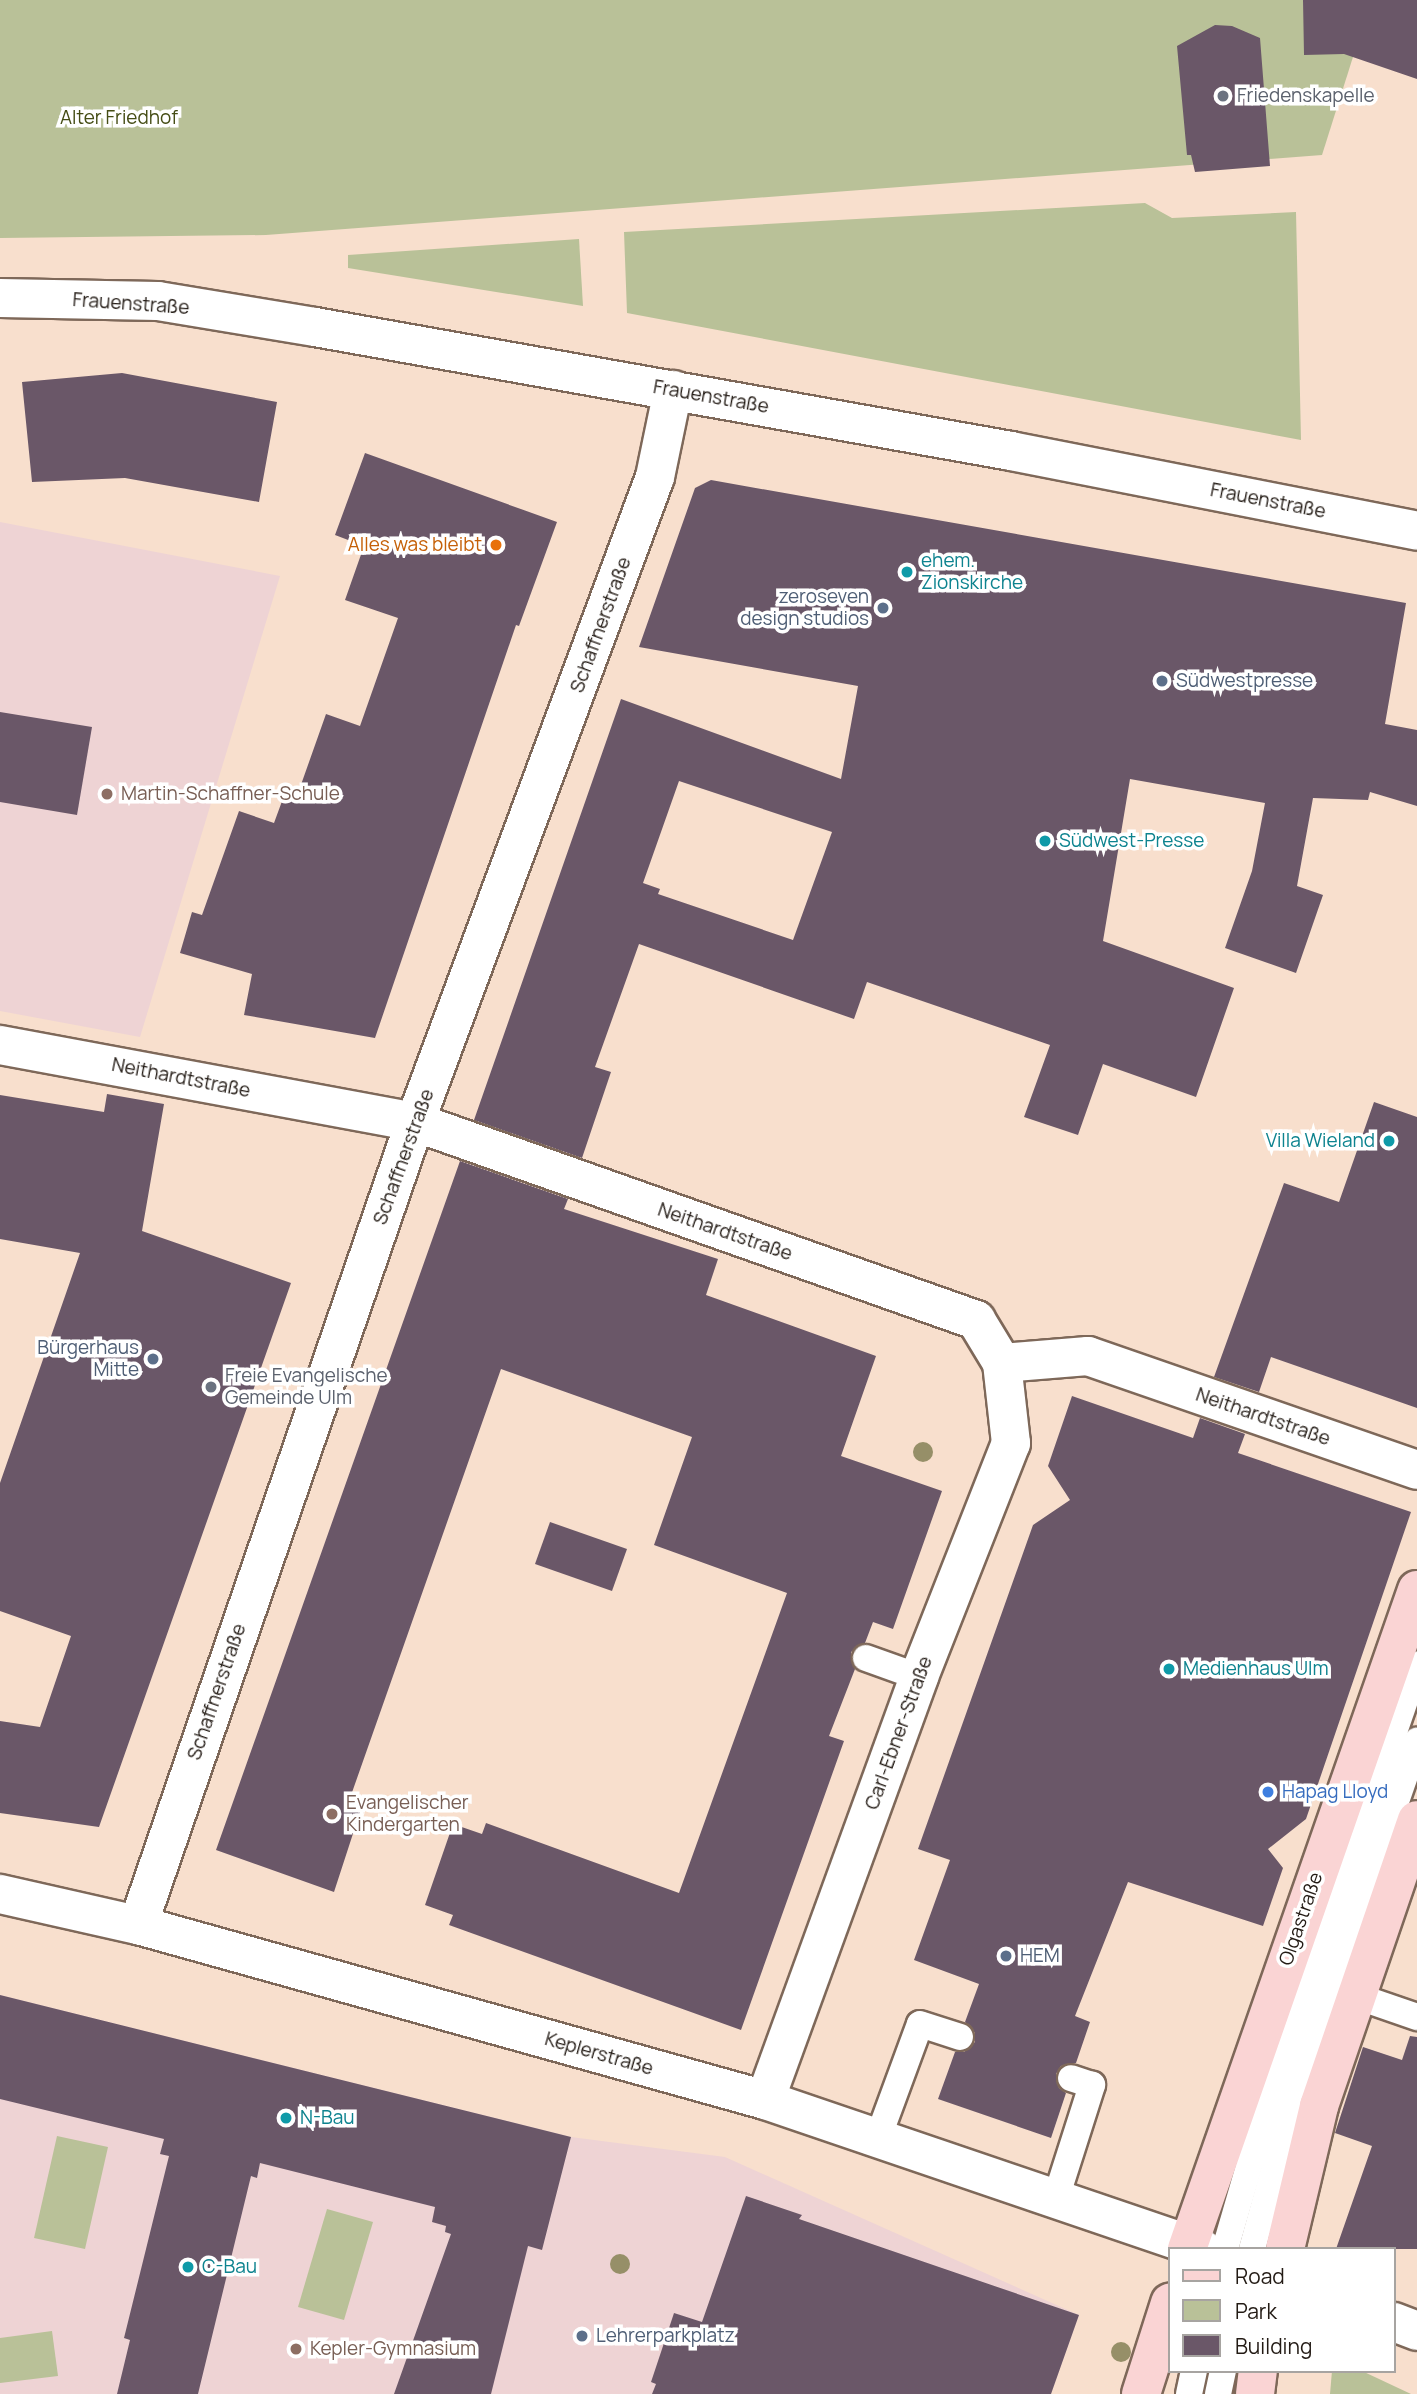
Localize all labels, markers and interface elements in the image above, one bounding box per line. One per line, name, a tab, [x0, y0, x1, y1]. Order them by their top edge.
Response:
place label: Friedenskapelle	[1237, 85, 1375, 107]
marker: Friedenskapelle	[1215, 88, 1231, 104]
park label: Alter Friedhof	[60, 107, 178, 129]
street label: Frauenstraße	[72, 289, 190, 319]
street label: Frauenstraße	[651, 376, 771, 418]
street label: Frauenstraße	[1208, 479, 1328, 523]
place label: Alles was bleibt	[348, 534, 482, 556]
marker: Alles was bleibt	[488, 537, 504, 553]
place label: ehem. Zionskirche	[921, 550, 1023, 594]
street label: Schaffnerstraße	[566, 554, 636, 696]
marker: ehem. Zionskirche	[899, 564, 915, 580]
place label: zeroseven design studios	[740, 586, 869, 630]
marker: zeroseven design studios	[875, 600, 891, 616]
place label: Südwestpresse	[1176, 670, 1313, 692]
marker: Südwestpresse	[1154, 673, 1170, 689]
place label: Martin-Schaffner-Schule	[121, 783, 340, 805]
marker: Martin-Schaffner-Schule	[99, 786, 115, 802]
place label: Südwest-Presse	[1059, 830, 1204, 852]
marker: Südwest-Presse	[1037, 833, 1053, 849]
street label: Neithardtstraße	[110, 1053, 252, 1103]
street label: Schaffnerstraße	[369, 1086, 439, 1228]
place label: Villa Wieland	[1266, 1130, 1375, 1152]
marker: Villa Wieland	[1381, 1133, 1397, 1149]
street label: Neithardtstraße	[655, 1198, 795, 1266]
place label: Bürgerhaus Mitte	[37, 1337, 139, 1381]
marker: Bürgerhaus Mitte	[145, 1351, 161, 1367]
place label: Freie Evangelische Gemeinde Ulm	[225, 1365, 388, 1409]
marker: Freie Evangelische Gemeinde Ulm	[203, 1379, 219, 1395]
street label: Neithardtstraße	[1193, 1383, 1333, 1451]
street label: Schaffnerstraße	[183, 1621, 251, 1763]
street label: Carl-Ebner-Straße	[861, 1653, 937, 1813]
place label: Medienhaus Ulm	[1183, 1658, 1329, 1680]
marker: Medienhaus Ulm	[1161, 1661, 1177, 1677]
place label: Hapag Lloyd	[1282, 1781, 1388, 1803]
marker: Hapag Lloyd	[1260, 1784, 1276, 1800]
place label: Evangelischer Kindergarten	[346, 1792, 469, 1836]
marker: Evangelischer Kindergarten	[324, 1806, 340, 1822]
street label: Olgastraße	[1274, 1869, 1328, 1969]
place label: HEM	[1020, 1945, 1060, 1967]
marker: HEM	[998, 1948, 1014, 1964]
street label: Keplerstraße	[542, 2028, 656, 2080]
place label: N-Bau	[300, 2107, 354, 2129]
marker: N-Bau	[278, 2110, 294, 2126]
legend	[1168, 2247, 1396, 2373]
place label: C-Bau	[202, 2256, 257, 2278]
marker: C-Bau	[180, 2259, 196, 2275]
text: Road	[1235, 2262, 1285, 2290]
text: Park	[1235, 2297, 1277, 2325]
place label: Lehrerparkplatz	[596, 2325, 735, 2347]
marker: Lehrerparkplatz	[574, 2328, 590, 2344]
text: Building	[1235, 2332, 1312, 2360]
place label: Kepler-Gymnasium	[310, 2338, 476, 2360]
marker: Kepler-Gymnasium	[288, 2341, 304, 2357]

